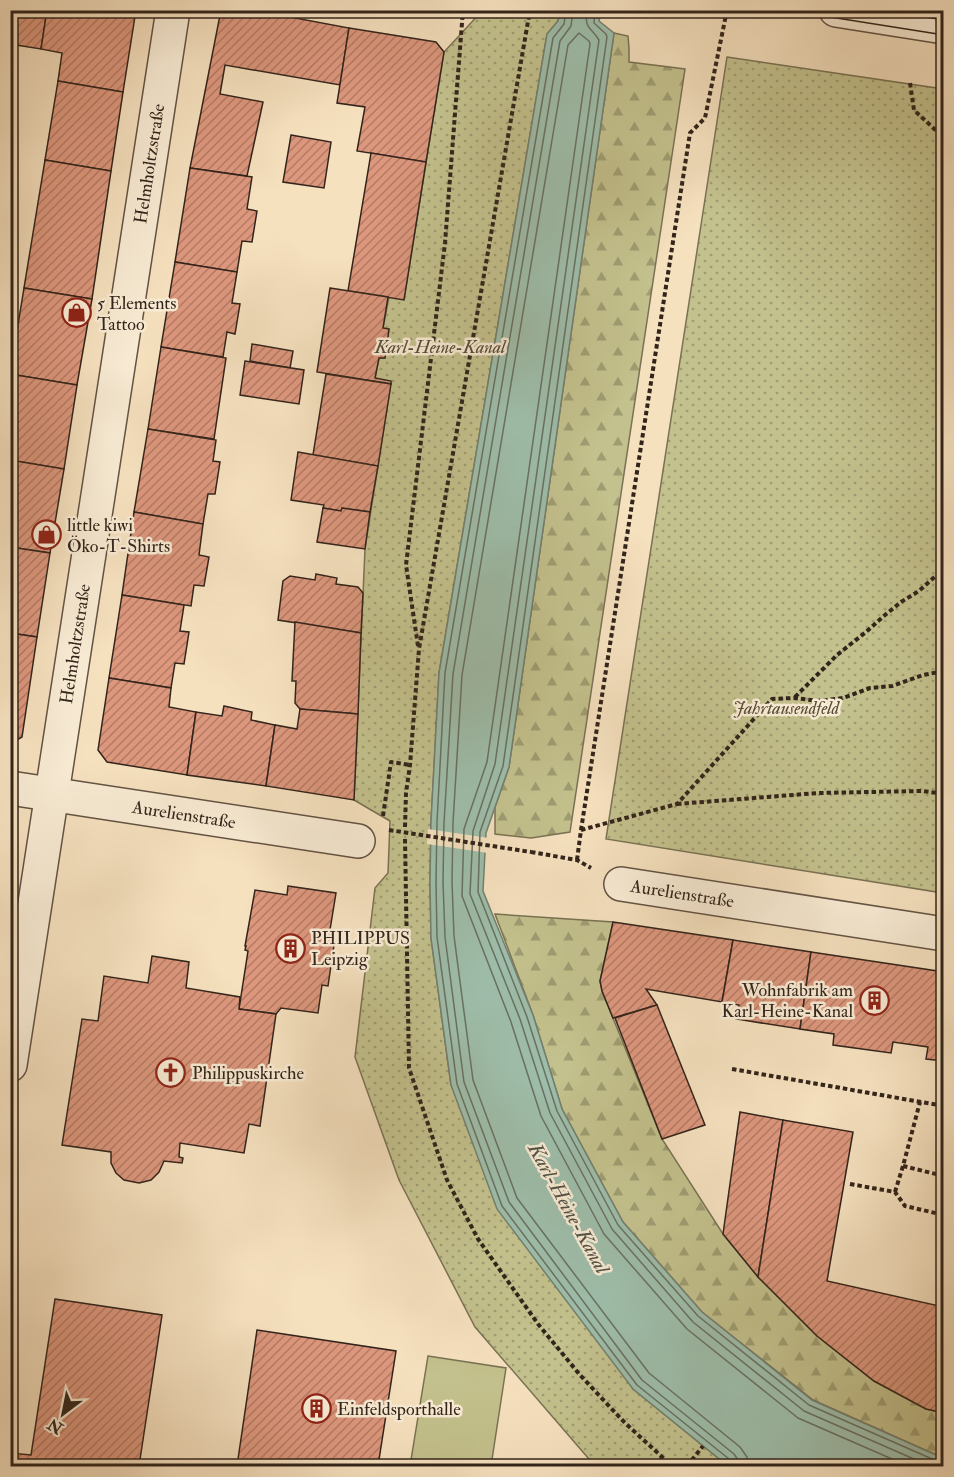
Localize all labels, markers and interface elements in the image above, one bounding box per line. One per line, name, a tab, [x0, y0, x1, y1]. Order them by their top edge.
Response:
street label: Helmholtzstraße	[129, 102, 170, 225]
place label: 5 Elements Tattoo	[97, 292, 176, 336]
shop icon: 5 Elements Tattoo	[60, 297, 92, 329]
park label: Karl-Heine-Kanal	[374, 336, 507, 359]
place label: little kiwi Öko-T-Shirts	[67, 514, 170, 558]
shop icon: little kiwi Öko-T-Shirts	[30, 519, 62, 551]
street label: Helmholtzstraße	[55, 582, 96, 706]
park label: Jahrtausendfeld	[733, 697, 840, 720]
street label: Aurelienstraße	[130, 796, 238, 834]
street label: Aurelienstraße	[628, 874, 736, 913]
place label: PHILIPPUS Leipzig	[311, 927, 410, 971]
building icon: PHILIPPUS Leipzig	[274, 932, 306, 964]
place label: Wohnfabrik am Karl-Heine-Kanal	[722, 979, 853, 1023]
building icon: Wohnfabrik am Karl-Heine-Kanal	[858, 984, 890, 1016]
church icon: Philippuskirche	[155, 1057, 187, 1089]
place label: Philippuskirche	[192, 1062, 304, 1085]
water label: Karl-Heine-Kanal	[522, 1138, 616, 1280]
north arrow	[33, 1384, 93, 1444]
building icon: Einfeldsporthalle	[300, 1393, 332, 1425]
place label: Einfeldsporthalle	[337, 1398, 461, 1421]
text: N	[44, 1413, 68, 1439]

